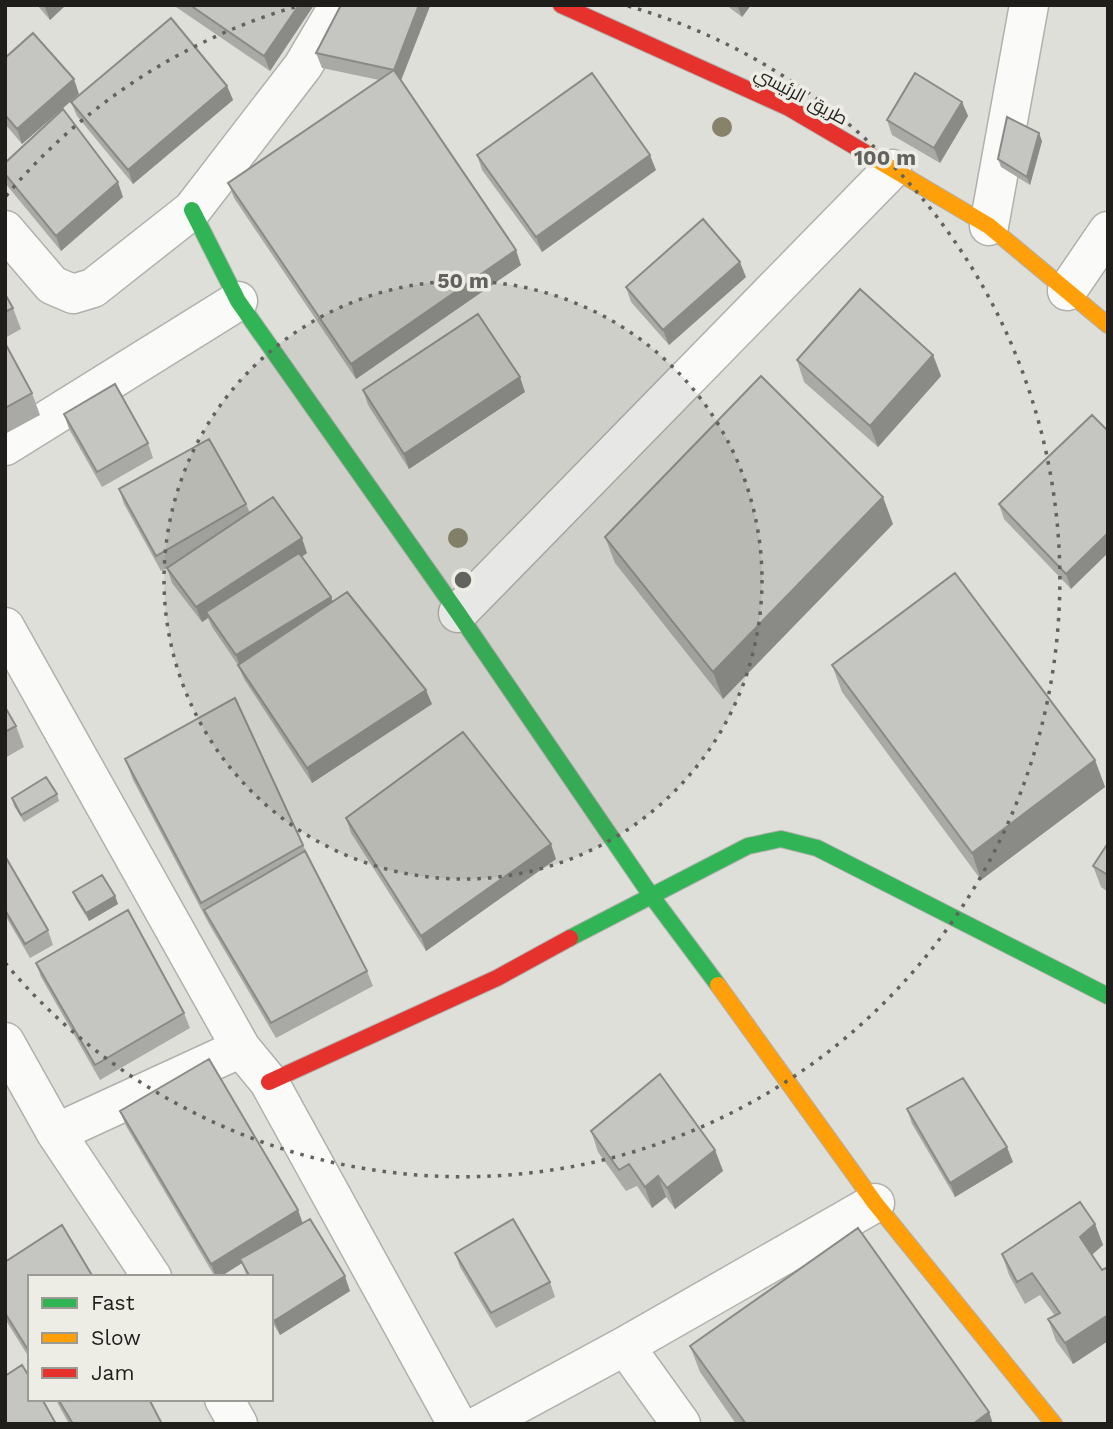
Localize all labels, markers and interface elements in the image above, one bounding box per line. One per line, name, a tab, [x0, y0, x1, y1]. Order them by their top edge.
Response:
street label: طريق الرئيسي	[750, 62, 851, 131]
text: 100 m	[854, 145, 916, 170]
text: 50 m	[437, 268, 489, 293]
centre of rings	[451, 568, 475, 592]
legend	[28, 1275, 273, 1401]
text: Fast	[91, 1290, 135, 1315]
text: Slow	[91, 1325, 141, 1350]
text: Jam	[91, 1360, 134, 1385]

